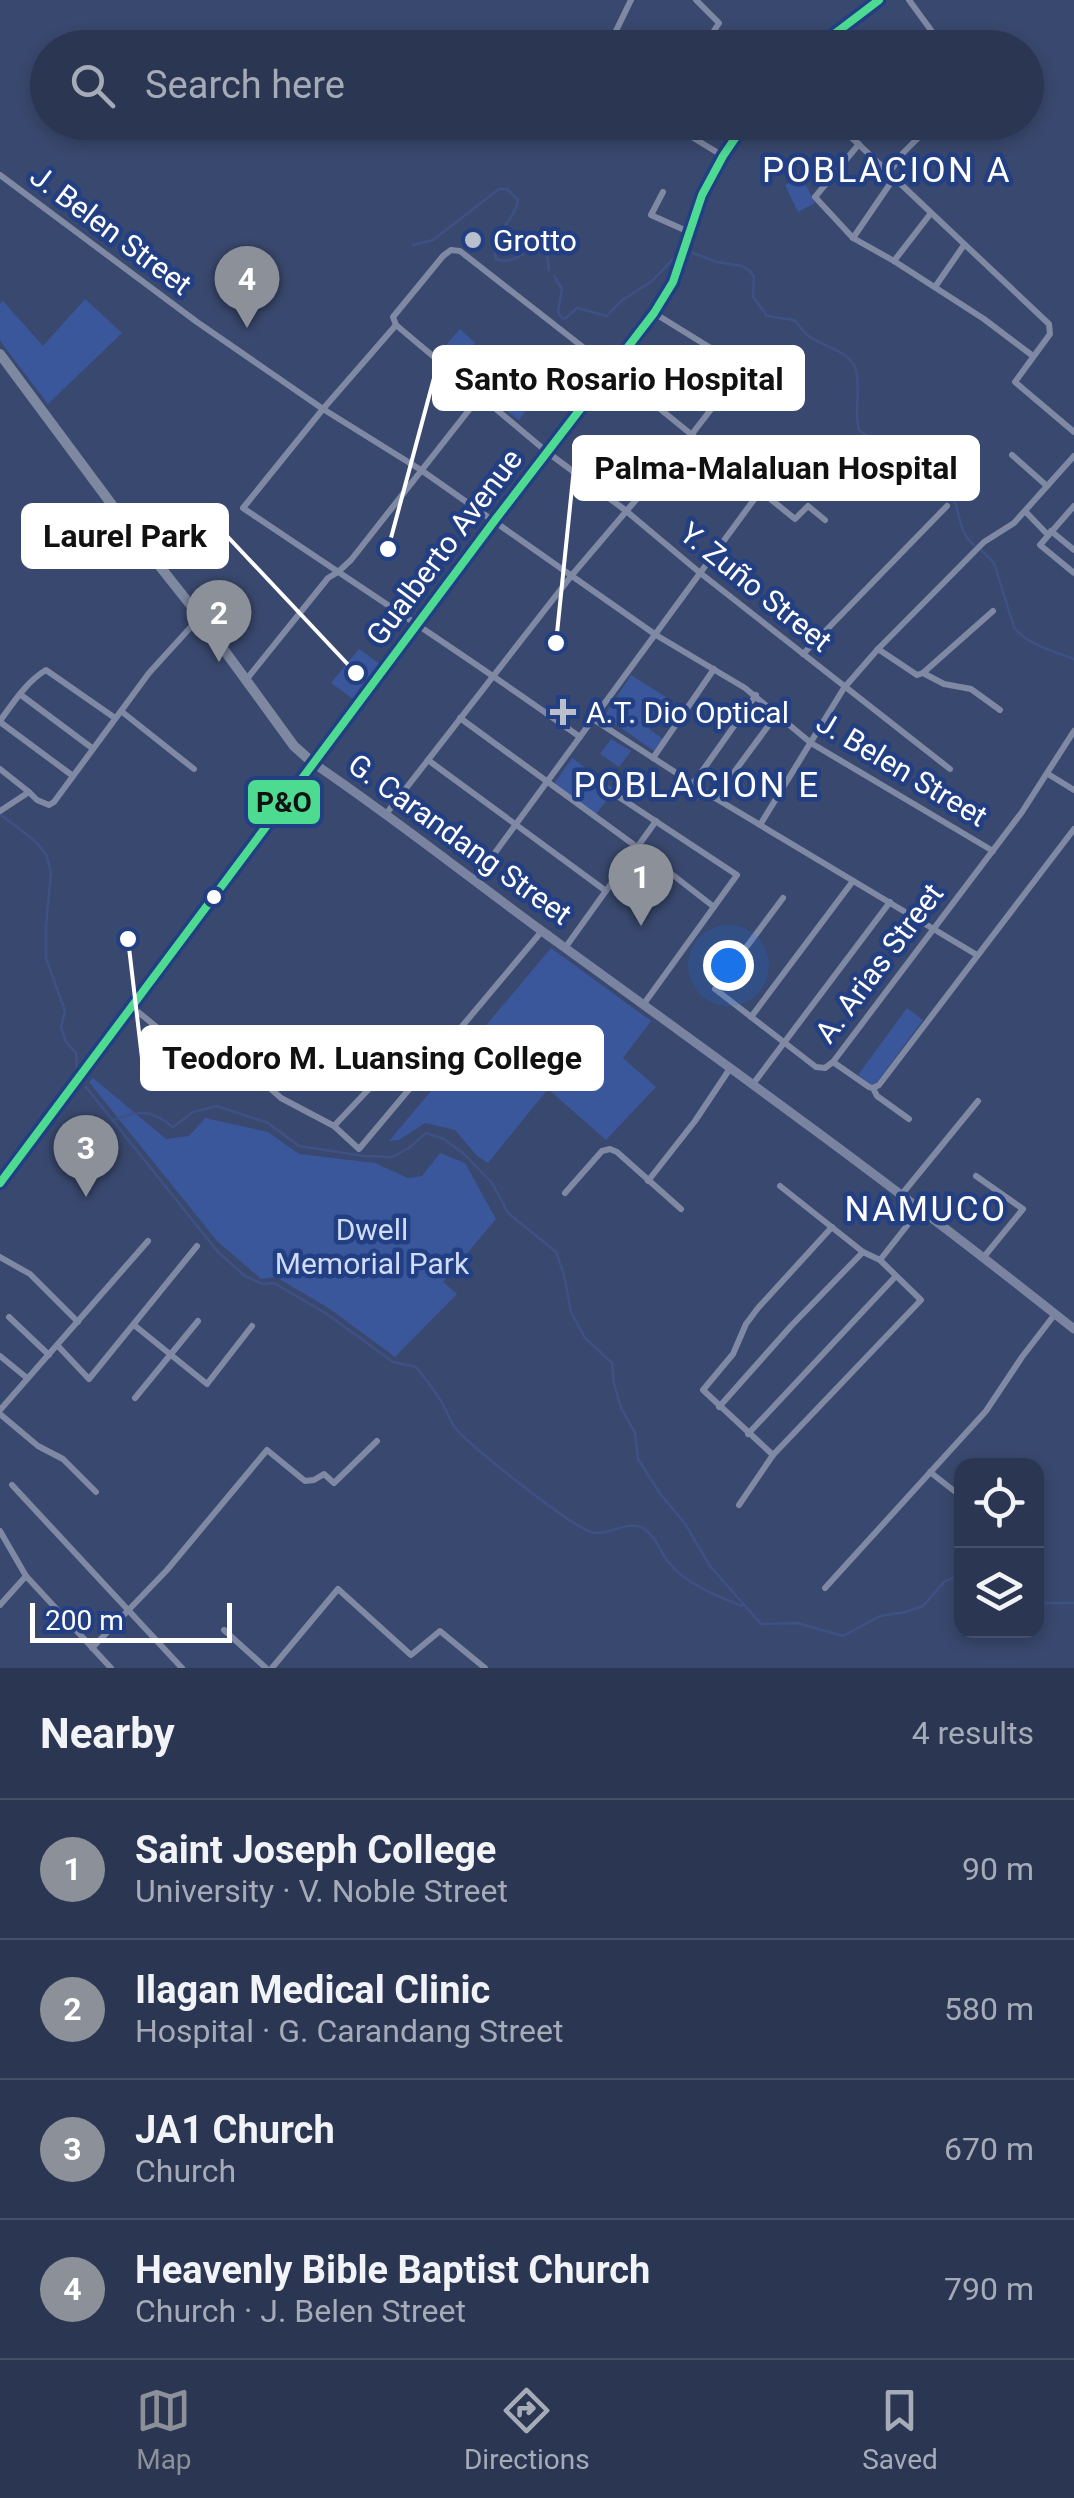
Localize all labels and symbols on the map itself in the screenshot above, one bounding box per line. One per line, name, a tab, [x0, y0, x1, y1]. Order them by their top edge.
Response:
district label: POBLACION A	[762, 150, 1012, 191]
street label: J. Belen Street	[23, 158, 199, 302]
place label: Grotto	[493, 223, 577, 258]
marker: Grotto	[462, 229, 484, 251]
pin: 4	[214, 245, 280, 328]
callout: Santo Rosario Hospital	[434, 347, 803, 409]
text: Santo Rosario Hospital	[454, 360, 784, 398]
callout: Palma-Malaluan Hospital	[574, 437, 978, 499]
street label: Gualberto Avenue	[359, 442, 529, 652]
text: Palma-Malaluan Hospital	[594, 449, 958, 487]
callout: Laurel Park	[23, 505, 227, 567]
street label: Y. Zuño Street	[673, 515, 839, 659]
text: Laurel Park	[43, 517, 208, 555]
pin: 2	[186, 580, 252, 662]
place label: A.T. Dio Optical	[586, 695, 789, 730]
marker: A.T. Dio Optical	[550, 699, 576, 725]
street label: J. Belen Street	[810, 704, 994, 834]
street label: G. Carandang Street	[342, 746, 578, 932]
district label: POBLACION E	[573, 765, 821, 806]
line badge: P&O	[246, 778, 322, 826]
text: P&O	[256, 786, 312, 819]
pin: 1	[608, 844, 674, 926]
street label: A. Arias Street	[808, 876, 950, 1050]
unlabelled marker	[204, 887, 224, 907]
your location	[703, 940, 754, 991]
callout: Teodoro M. Luansing College	[142, 1027, 602, 1089]
text: Teodoro M. Luansing College	[162, 1039, 582, 1077]
pin: 3	[54, 1114, 118, 1197]
district label: NAMUCO	[844, 1189, 1008, 1230]
park label: Dwell Memorial Park	[275, 1212, 470, 1281]
scale bar	[30, 1598, 232, 1642]

